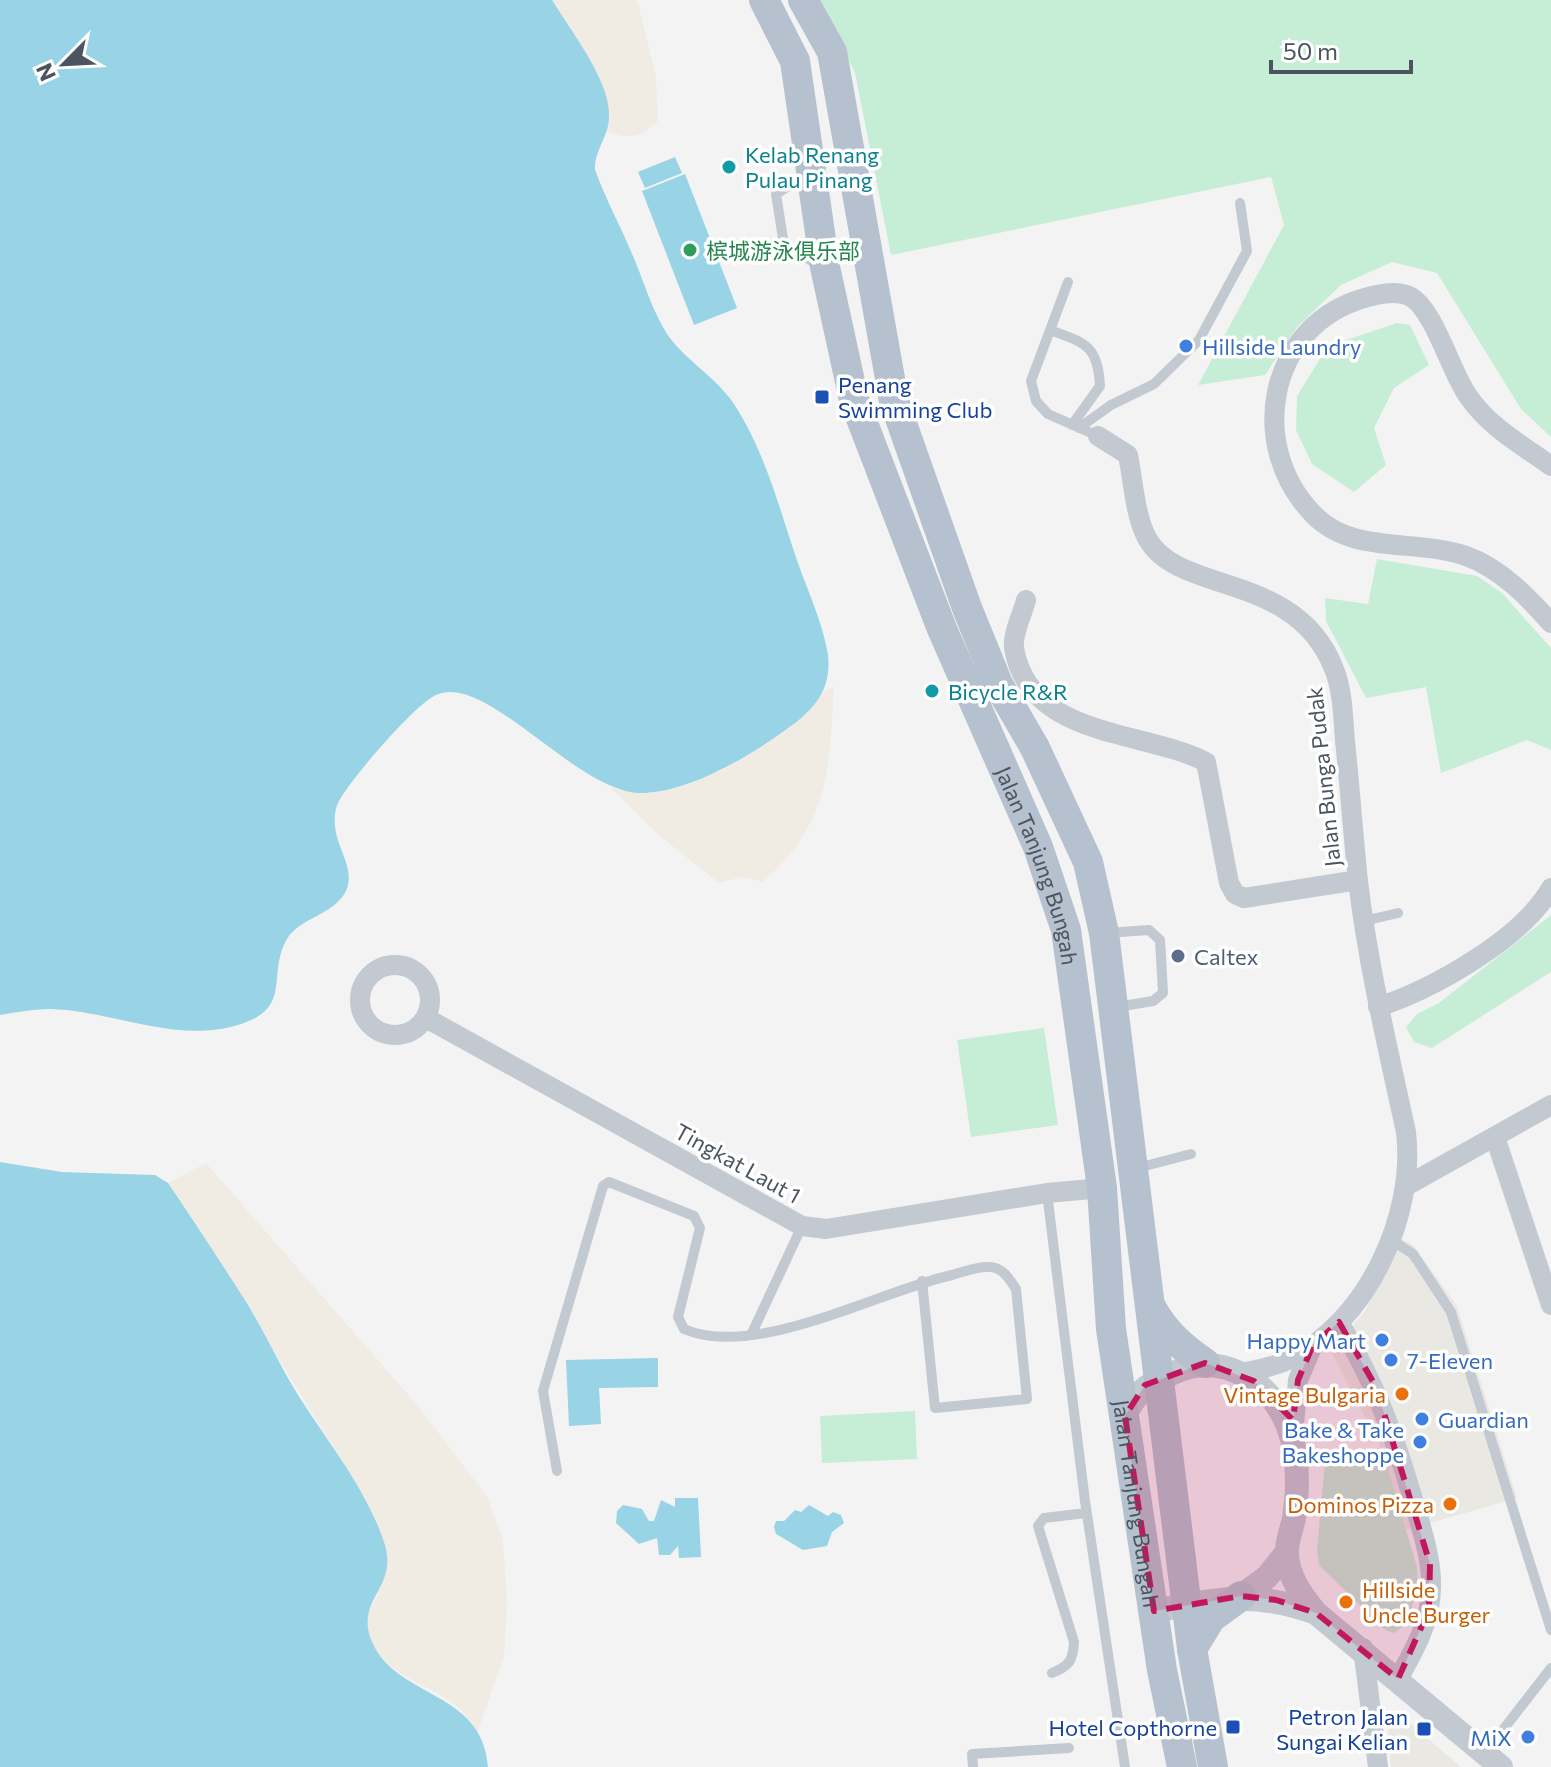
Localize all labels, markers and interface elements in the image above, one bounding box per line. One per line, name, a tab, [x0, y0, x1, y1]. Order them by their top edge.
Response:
north arrow	[24, 24, 104, 104]
scale bar	[1271, 24, 1411, 74]
text: 50 m	[1283, 36, 1338, 65]
text: N	[30, 59, 61, 85]
place label: Kelab Renang Pulau Pinang	[745, 141, 879, 193]
marker: Kelab Renang Pulau Pinang	[720, 158, 738, 176]
place label: 槟城游泳俱乐部	[706, 237, 860, 264]
marker: 槟城游泳俱乐部	[681, 241, 699, 259]
place label: Hillside Laundry	[1202, 333, 1361, 360]
marker: Hillside Laundry	[1177, 337, 1195, 355]
place label: Penang Swimming Club	[838, 371, 992, 423]
marker: Penang Swimming Club	[813, 388, 831, 406]
place label: Bicycle R&R	[948, 678, 1068, 705]
marker: Bicycle R&R	[923, 682, 941, 700]
street label: Jalan Bunga Pudak	[1300, 686, 1346, 868]
street label: Jalan Tanjung Bungah	[991, 762, 1084, 967]
place label: Caltex	[1194, 943, 1259, 970]
marker: Caltex	[1169, 947, 1187, 965]
street label: Tingkat Laut 1	[670, 1117, 806, 1209]
place label: Happy Mart	[1247, 1327, 1366, 1354]
marker: Happy Mart	[1373, 1331, 1391, 1349]
place label: 7-Eleven	[1407, 1347, 1493, 1374]
marker: 7-Eleven	[1382, 1351, 1400, 1369]
place label: Vintage Bulgaria	[1223, 1381, 1386, 1408]
marker: Vintage Bulgaria	[1393, 1385, 1411, 1403]
street label: Jalan Tanjung Bungah	[1108, 1398, 1166, 1609]
place label: Guardian	[1438, 1406, 1529, 1433]
marker: Guardian	[1413, 1410, 1431, 1428]
place label: Bake & Take Bakeshoppe	[1282, 1416, 1404, 1468]
marker: Bake & Take Bakeshoppe	[1411, 1433, 1429, 1451]
place label: Dominos Pizza	[1287, 1491, 1434, 1518]
marker: Dominos Pizza	[1441, 1495, 1459, 1513]
place label: Hillside Uncle Burger	[1362, 1576, 1491, 1628]
marker: Hillside Uncle Burger	[1337, 1593, 1355, 1611]
place label: Petron Jalan Sungai Kelian	[1276, 1703, 1408, 1755]
place label: Hotel Copthorne	[1048, 1714, 1217, 1741]
marker: Hotel Copthorne	[1224, 1718, 1242, 1736]
marker: Petron Jalan Sungai Kelian	[1415, 1720, 1433, 1738]
place label: MiX	[1470, 1724, 1512, 1751]
marker: MiX	[1519, 1728, 1537, 1746]

